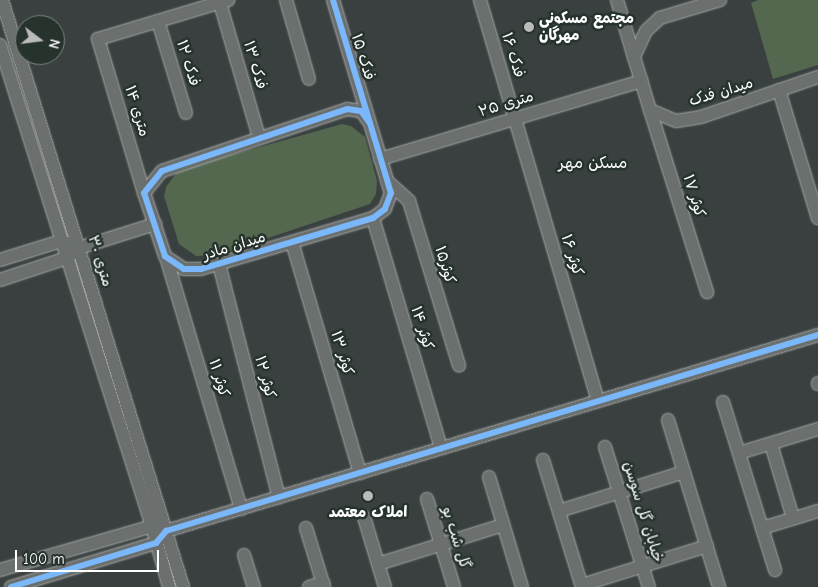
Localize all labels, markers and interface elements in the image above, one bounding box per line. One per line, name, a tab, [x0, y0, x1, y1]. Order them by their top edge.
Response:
place label: مجتمع مسکونی مهرگان	[539, 9, 634, 44]
north arrow	[15, 15, 65, 65]
marker: مجتمع مسکونی مهرگان	[523, 21, 535, 33]
street label: فدک ۱۶	[498, 30, 528, 80]
street label: فدک ۱۵	[347, 32, 379, 82]
text: N	[45, 37, 63, 50]
street label: فدک ۱۲	[172, 38, 204, 88]
street label: فدک ۱۳	[240, 39, 270, 91]
street label: میدان فدک	[687, 74, 755, 110]
street label: ۱۴ متری	[121, 83, 153, 139]
street label: ۲۵ متری	[476, 87, 536, 121]
district label: مسکن مهر	[559, 153, 627, 173]
street label: کوثر ۱۷	[679, 172, 709, 220]
street label: میدان مادر	[200, 228, 268, 264]
street label: کوثر ۱۶	[557, 232, 587, 278]
street label: ۳۰ متری	[84, 233, 116, 289]
street label: کوثر۱۵	[431, 244, 459, 286]
street label: کوثر ۱۴	[407, 304, 437, 352]
street label: کوثر ۱۳	[327, 329, 357, 377]
street label: کوثر ۱۲	[251, 354, 279, 400]
street label: کوثر ۱۱	[205, 357, 233, 399]
street label: خیابان گل سوسن	[619, 459, 667, 565]
marker: املاک معتمد	[362, 490, 374, 502]
place label: املاک معتمد	[329, 504, 407, 522]
street label: گل شب بو	[438, 505, 474, 571]
scale bar	[18, 540, 161, 572]
text: 100 m	[23, 550, 65, 568]

